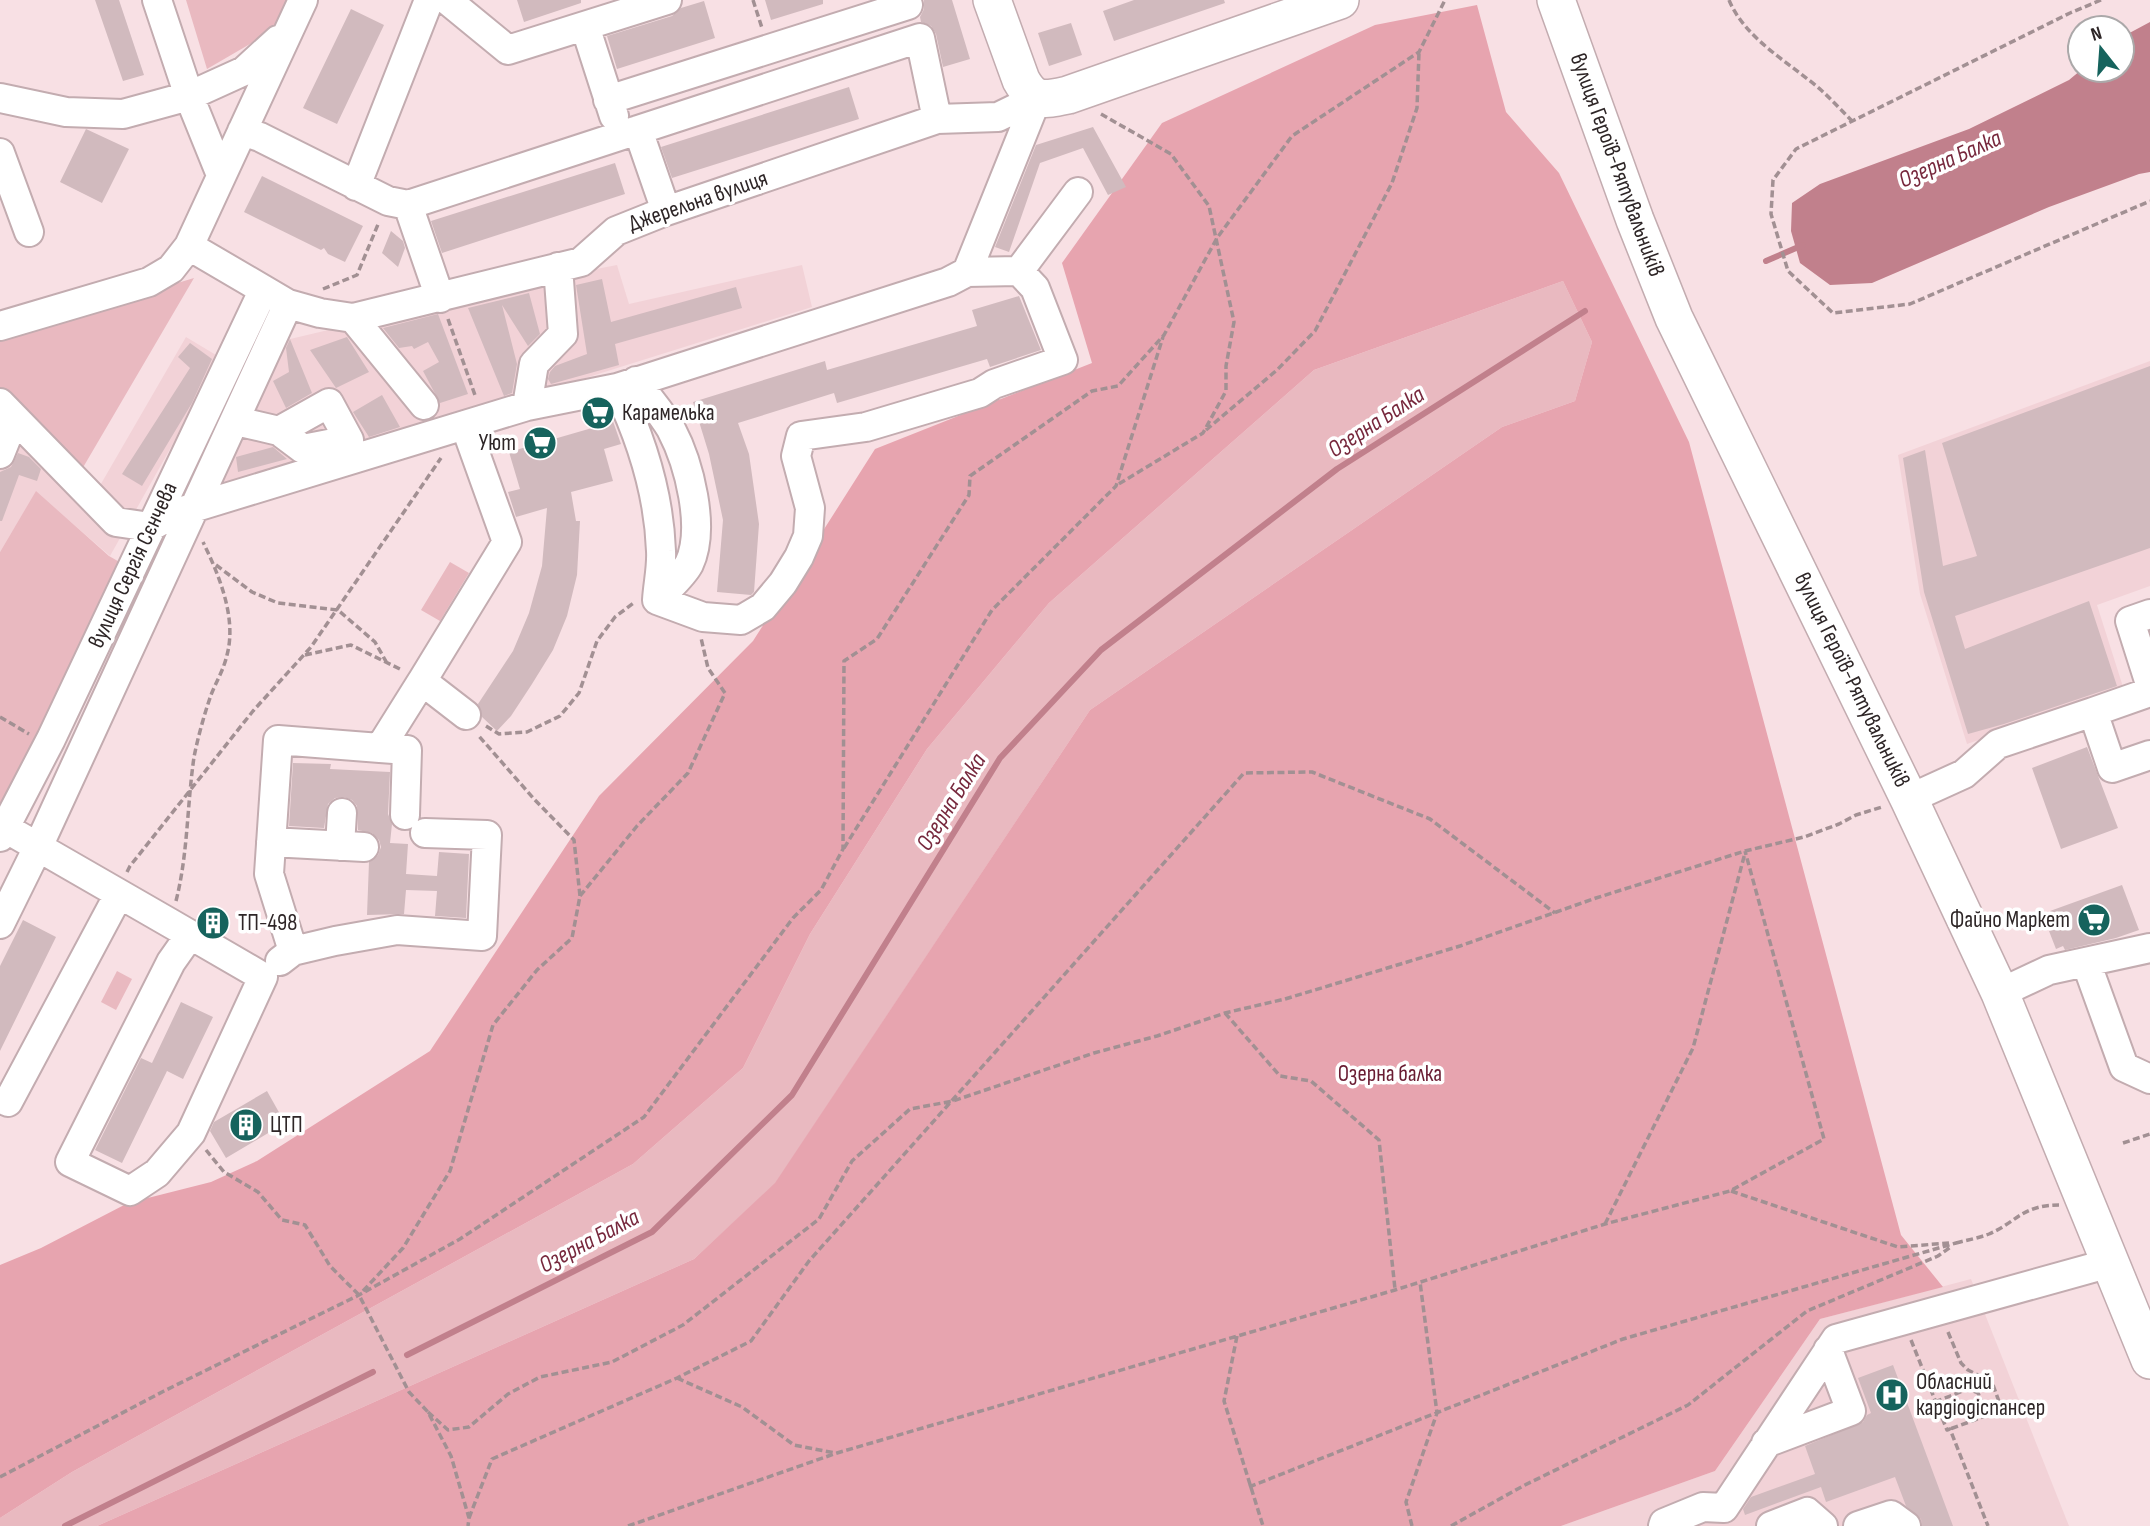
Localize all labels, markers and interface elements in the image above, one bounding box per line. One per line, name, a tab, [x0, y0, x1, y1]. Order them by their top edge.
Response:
north arrow	[2066, 14, 2136, 84]
text: N	[2088, 22, 2105, 47]
street label: вулиця Героїв-Рятувальників	[1564, 50, 1670, 280]
water label: Озерна Балка	[1894, 123, 2006, 194]
street label: Джерельна вулиця	[625, 164, 771, 238]
water label: Озерна Балка	[1322, 380, 1430, 464]
supermarket icon: Карамелька	[579, 394, 617, 432]
place label: Карамелька	[622, 399, 715, 427]
supermarket icon: Уют	[521, 424, 559, 462]
place label: Уют	[479, 429, 516, 457]
street label: вулиця Сергія Сєнчева	[82, 478, 184, 652]
street label: вулиця Героїв-Рятувальників	[1788, 568, 1916, 792]
water label: Озерна Балка	[910, 748, 992, 856]
supermarket icon: Файно Маркет	[2075, 901, 2113, 939]
building icon: ТП-498	[194, 904, 232, 942]
place label: Файно Маркет	[1950, 906, 2070, 934]
place label: ТП-498	[238, 909, 297, 937]
park label: Озерна балка	[1338, 1060, 1442, 1088]
building icon: ЦТП	[227, 1106, 265, 1144]
place label: ЦТП	[270, 1111, 303, 1139]
water label: Озерна Балка	[534, 1202, 644, 1279]
place label: Обласний кардіодіспансер	[1916, 1368, 2045, 1422]
hospital icon: Обласний кардіодіспансер	[1873, 1376, 1911, 1414]

